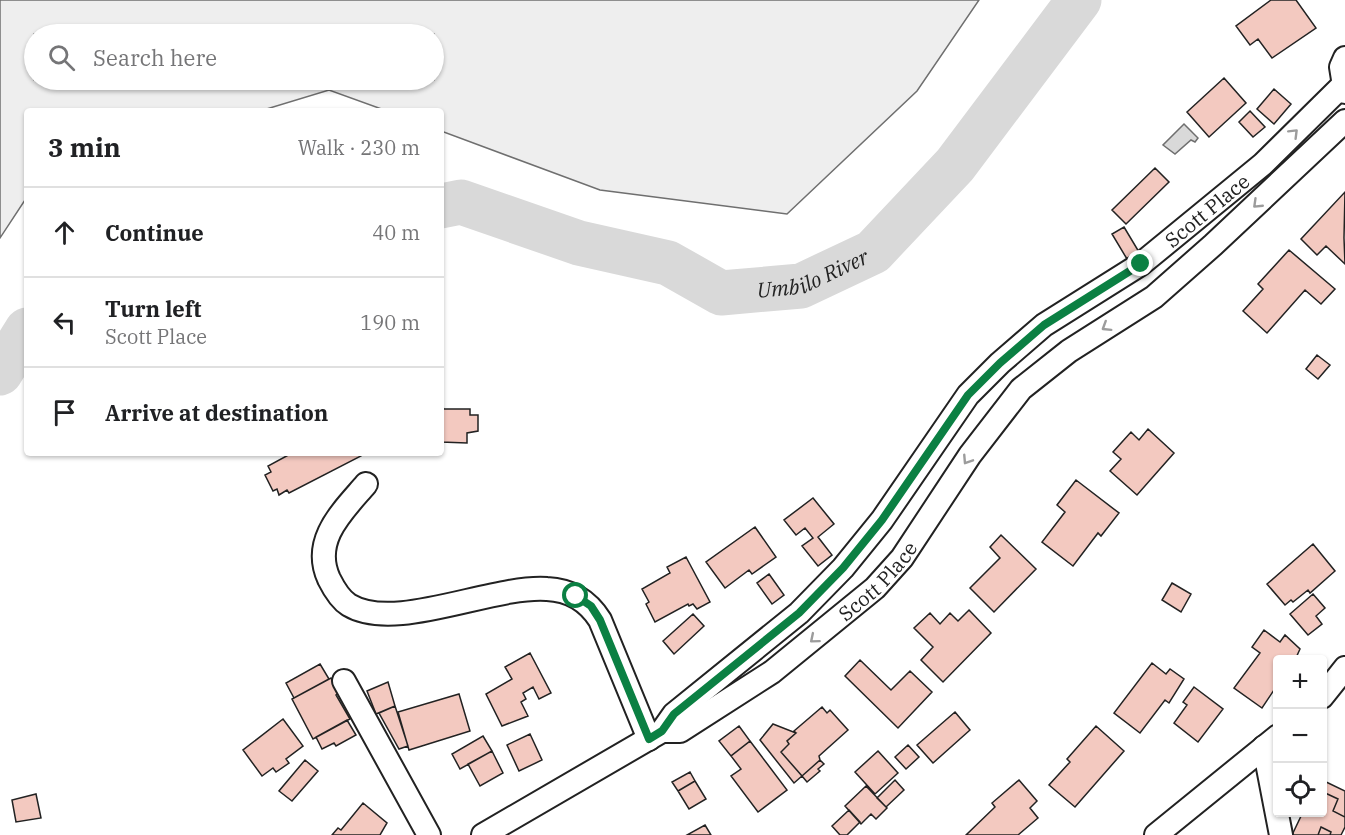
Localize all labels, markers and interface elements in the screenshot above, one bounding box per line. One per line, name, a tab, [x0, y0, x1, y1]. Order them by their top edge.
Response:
search box	[24, 24, 444, 90]
icon: search	[45, 41, 78, 74]
text: Search here	[93, 43, 217, 72]
text: 3 min	[48, 130, 121, 164]
one-way arrow	[1286, 130, 1297, 141]
text: Walk · 230 m	[298, 134, 420, 161]
street label: Scott Place	[1159, 167, 1255, 253]
one-way arrow	[1253, 197, 1263, 208]
icon: ahead	[48, 216, 81, 249]
text: Continue	[105, 218, 204, 247]
text: 40 m	[372, 219, 420, 246]
water label: Umbilo River	[756, 242, 874, 304]
route end	[1127, 250, 1153, 276]
text: Turn left	[105, 294, 201, 323]
icon: left	[48, 306, 81, 339]
text: 190 m	[360, 309, 420, 336]
one-way arrow	[1102, 320, 1112, 332]
text: Scott Place	[105, 323, 207, 350]
icon: arrive	[48, 396, 81, 429]
text: Arrive at destination	[105, 398, 328, 427]
one-way arrow	[962, 454, 974, 464]
street label: Scott Place	[832, 536, 923, 626]
route start	[562, 582, 588, 608]
one-way arrow	[810, 632, 821, 643]
map controls	[1273, 655, 1327, 817]
button: +	[1273, 655, 1327, 709]
button: −	[1273, 709, 1327, 763]
button: locate	[1273, 763, 1327, 817]

